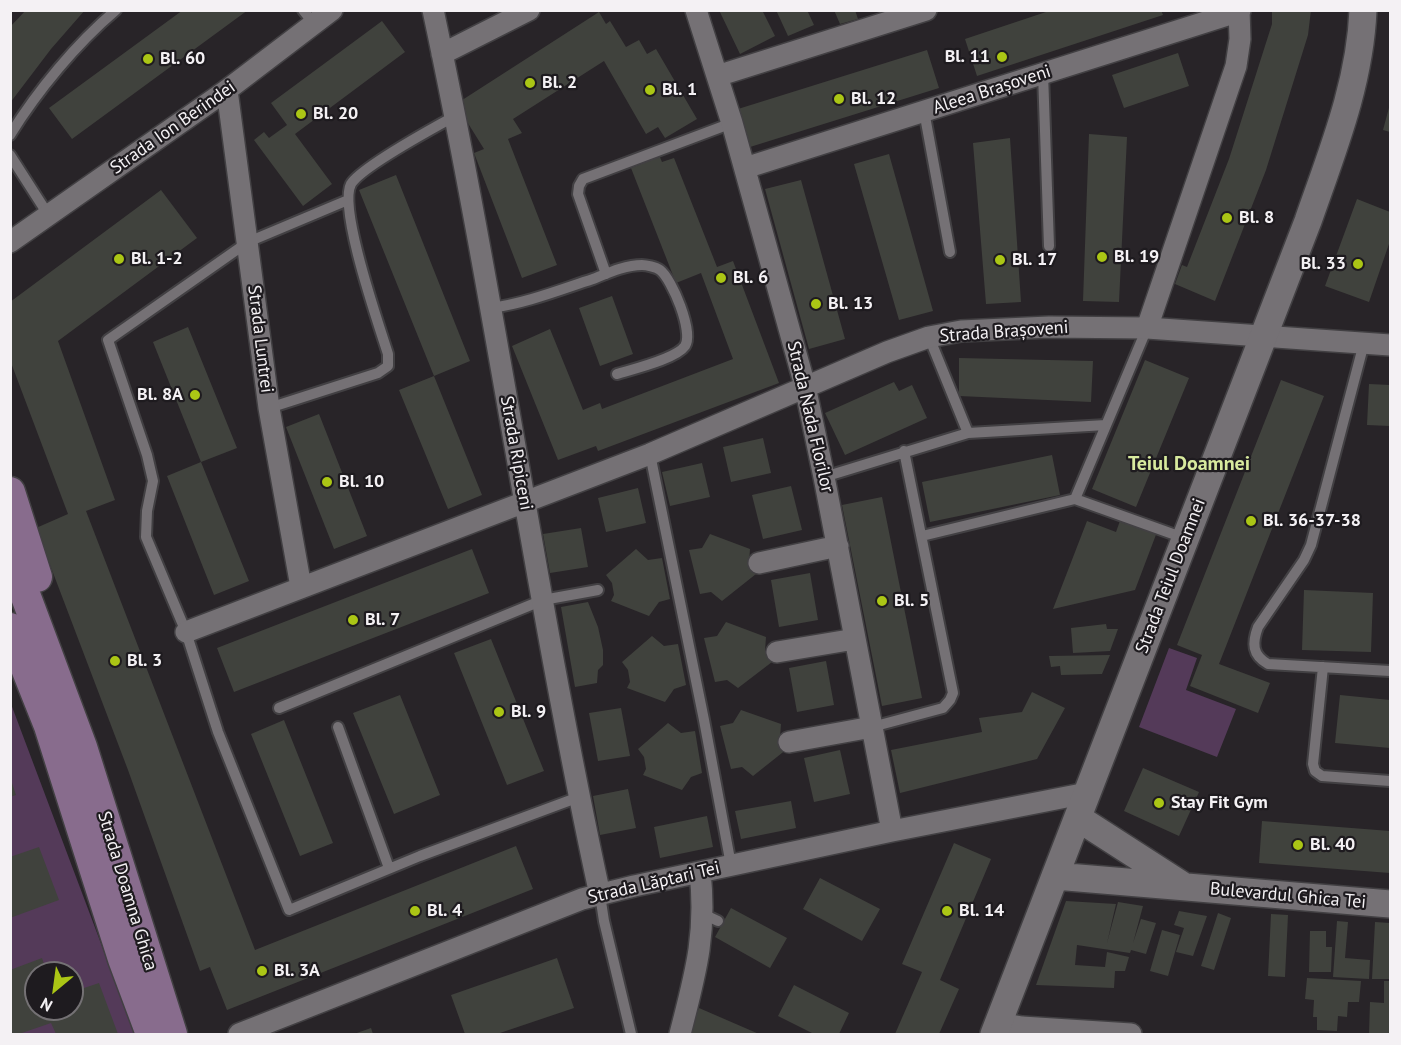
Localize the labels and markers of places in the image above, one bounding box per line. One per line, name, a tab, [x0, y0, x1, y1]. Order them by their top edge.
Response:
place label: Bl. 11	[945, 46, 990, 68]
place label: Bl. 60	[160, 48, 205, 70]
marker: Bl. 11	[995, 50, 1009, 64]
marker: Bl. 60	[141, 52, 155, 66]
place label: Bl. 2	[542, 72, 577, 94]
marker: Bl. 2	[523, 76, 537, 90]
place label: Bl. 1	[662, 79, 697, 101]
marker: Bl. 1	[643, 83, 657, 97]
place label: Bl. 12	[851, 88, 896, 110]
marker: Bl. 12	[832, 92, 846, 106]
place label: Bl. 20	[313, 103, 358, 125]
marker: Bl. 20	[294, 107, 308, 121]
place label: Bl. 8	[1239, 207, 1274, 229]
marker: Bl. 8	[1220, 211, 1234, 225]
place label: Bl. 19	[1114, 246, 1159, 268]
place label: Bl. 1-2	[131, 248, 183, 270]
place label: Bl. 17	[1012, 249, 1057, 271]
marker: Bl. 19	[1095, 250, 1109, 264]
marker: Bl. 1-2	[112, 252, 126, 266]
marker: Bl. 17	[993, 253, 1007, 267]
place label: Bl. 33	[1301, 253, 1346, 275]
marker: Bl. 33	[1351, 257, 1365, 271]
place label: Bl. 6	[733, 267, 768, 289]
marker: Bl. 6	[714, 271, 728, 285]
place label: Bl. 13	[828, 293, 873, 315]
marker: Bl. 13	[809, 297, 823, 311]
place label: Bl. 8A	[137, 384, 183, 406]
marker: Bl. 8A	[188, 388, 202, 402]
place label: Bl. 10	[339, 471, 384, 493]
marker: Bl. 10	[320, 475, 334, 489]
place label: Bl. 36-37-38	[1263, 510, 1361, 532]
marker: Bl. 36-37-38	[1244, 514, 1258, 528]
place label: Bl. 5	[894, 590, 929, 612]
marker: Bl. 5	[875, 594, 889, 608]
place label: Bl. 7	[365, 609, 400, 631]
marker: Bl. 7	[346, 613, 360, 627]
place label: Bl. 3	[127, 650, 162, 672]
marker: Bl. 3	[108, 654, 122, 668]
place label: Bl. 9	[511, 701, 546, 723]
marker: Bl. 9	[492, 705, 506, 719]
place label: Stay Fit Gym	[1171, 792, 1268, 814]
marker: Stay Fit Gym	[1152, 796, 1166, 810]
place label: Bl. 40	[1310, 834, 1355, 856]
marker: Bl. 40	[1291, 838, 1305, 852]
place label: Bl. 4	[427, 900, 462, 922]
place label: Bl. 14	[959, 900, 1004, 922]
marker: Bl. 4	[408, 904, 422, 918]
marker: Bl. 14	[940, 904, 954, 918]
place label: Bl. 3A	[274, 960, 320, 982]
marker: Bl. 3A	[255, 964, 269, 978]

